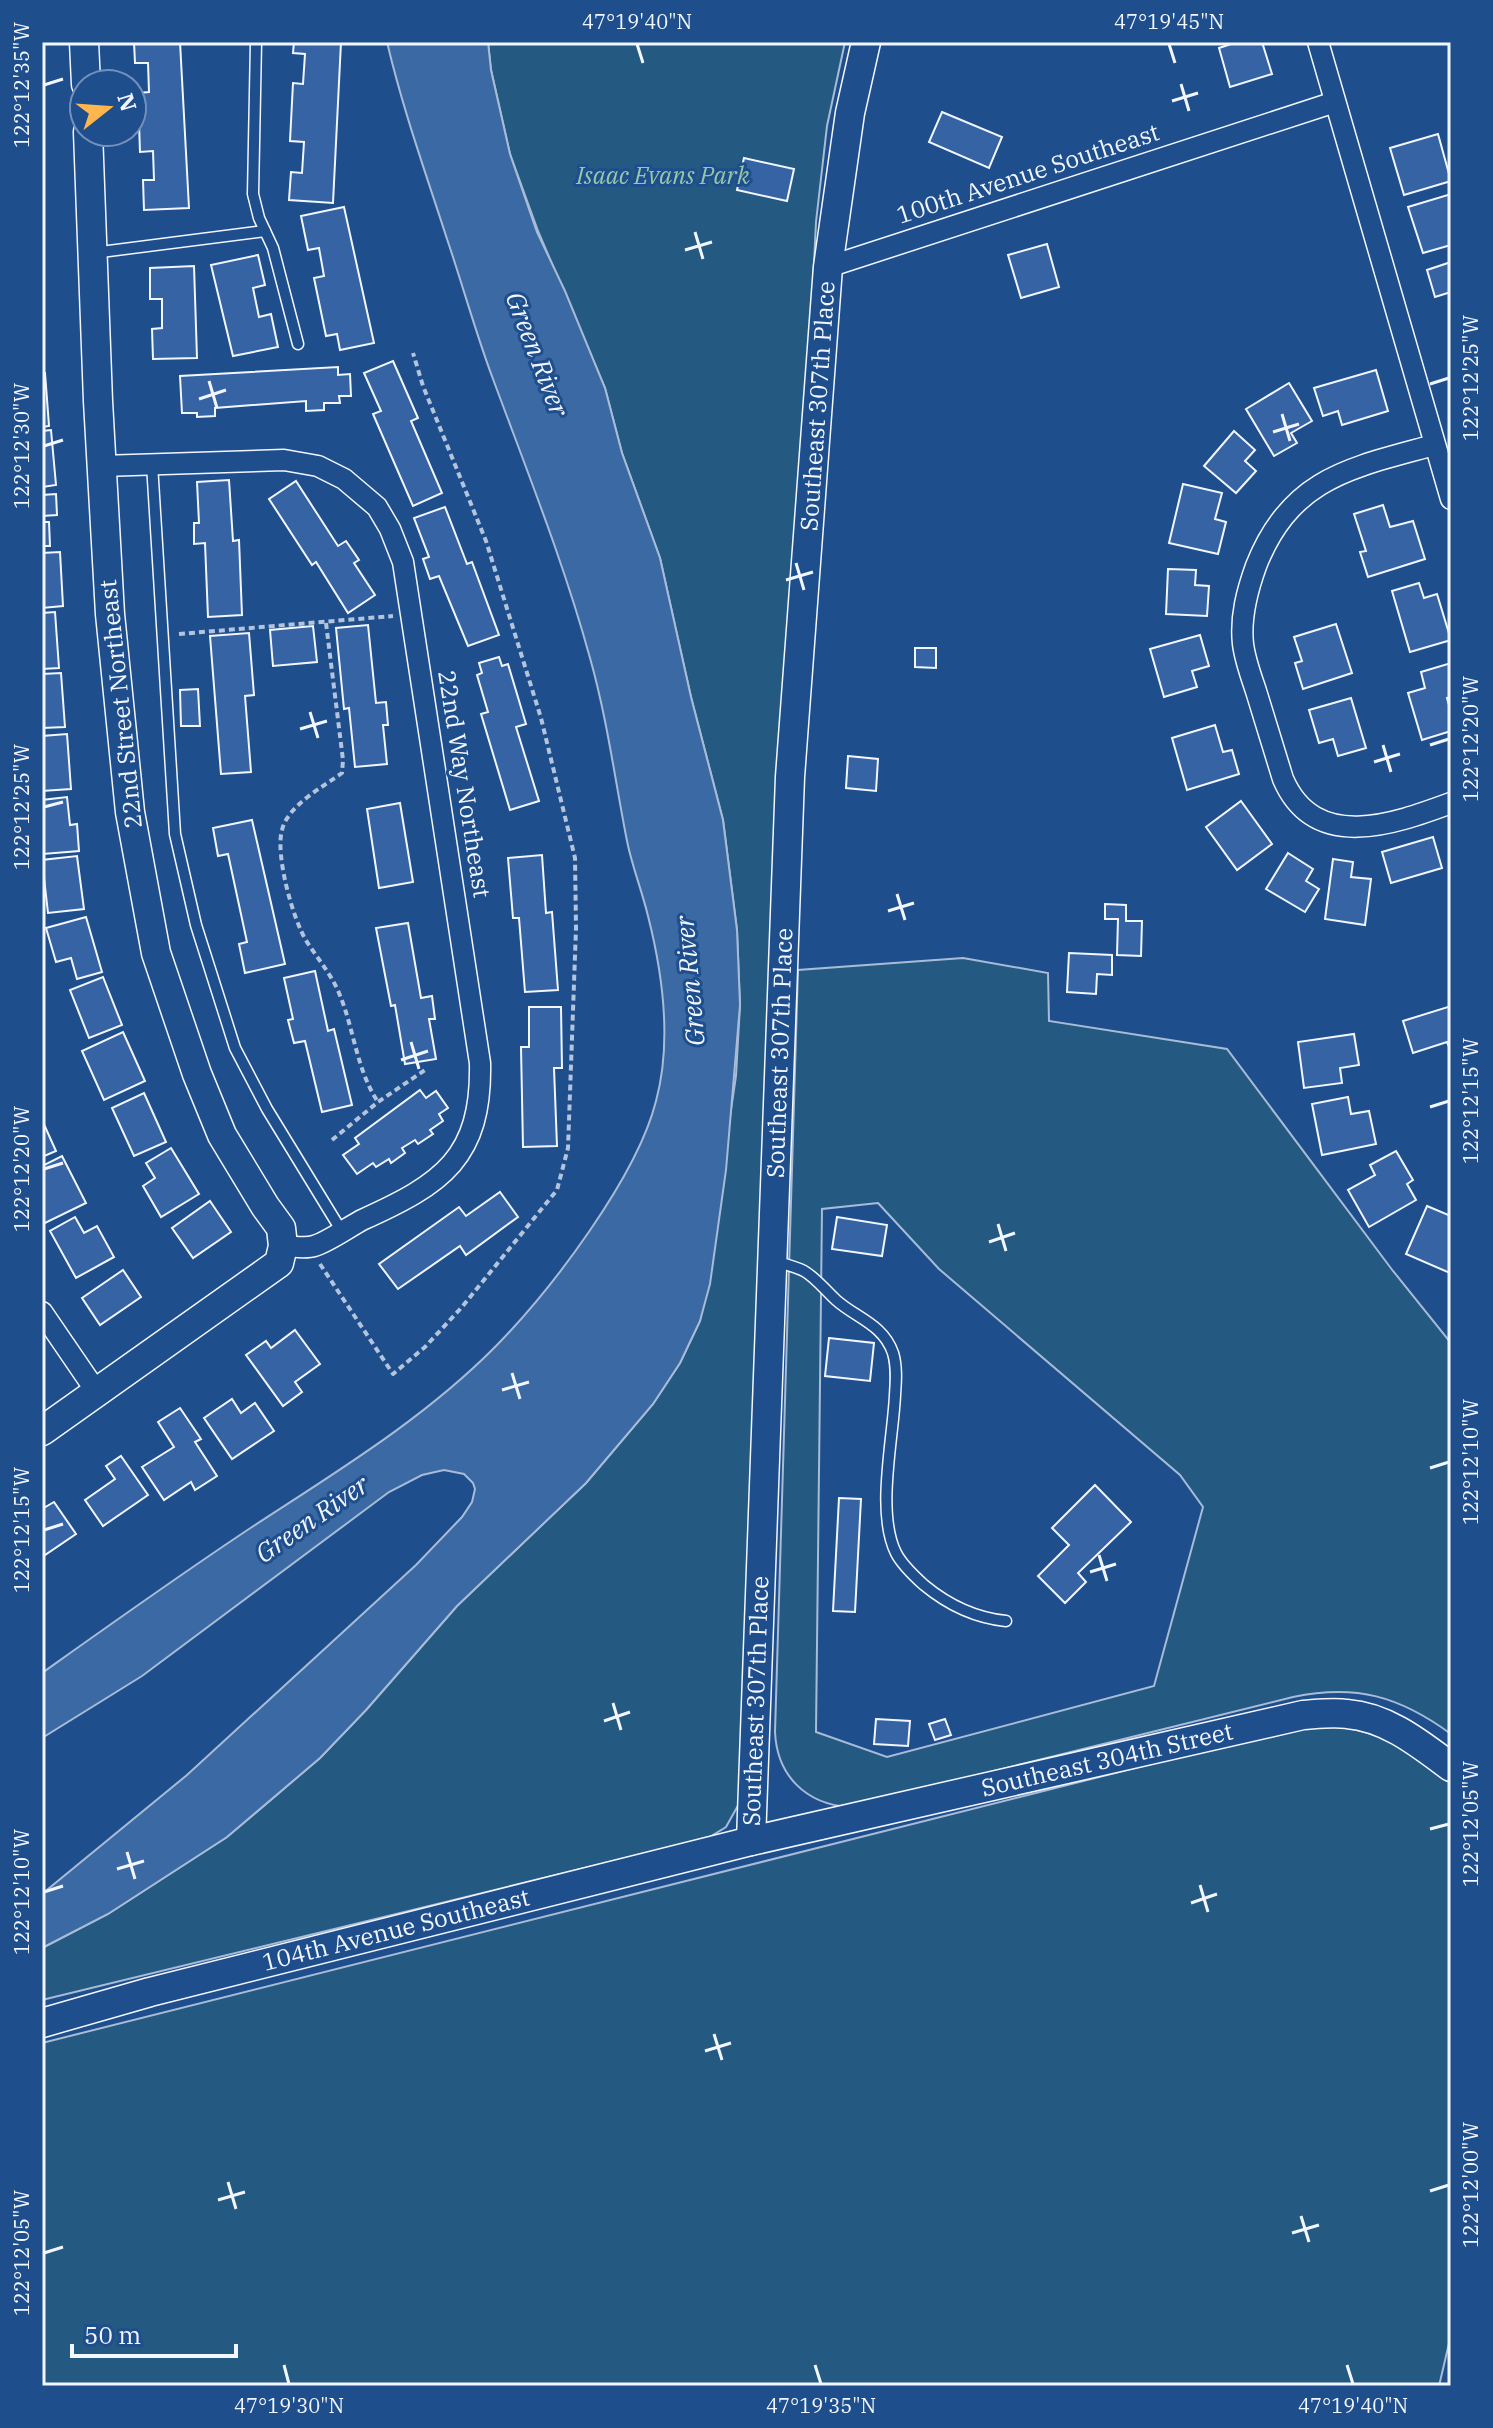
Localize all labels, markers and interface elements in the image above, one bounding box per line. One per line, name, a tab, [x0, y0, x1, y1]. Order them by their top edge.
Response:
text: 47°19'40"N	[582, 8, 692, 35]
text: 47°19'45"N	[1114, 8, 1224, 35]
text: 122°12'35"W	[8, 22, 35, 148]
north arrow	[68, 68, 148, 148]
text: N	[111, 89, 144, 115]
street label: 100th Avenue Southeast	[892, 115, 1163, 231]
park label: Isaac Evans Park	[575, 159, 750, 191]
street label: Southeast 307th Place	[792, 280, 842, 532]
water label: Green River	[499, 287, 577, 421]
text: 122°12'25"W	[1457, 315, 1484, 441]
text: 122°12'30"W	[8, 383, 35, 509]
street label: 22nd Street Northeast	[91, 578, 149, 830]
street label: 22nd Way Northeast	[431, 668, 499, 900]
text: 122°12'20"W	[1457, 676, 1484, 802]
text: 122°12'25"W	[8, 744, 35, 870]
water label: Green River	[666, 914, 712, 1048]
street label: Southeast 307th Place	[759, 927, 799, 1179]
text: 122°12'15"W	[1457, 1038, 1484, 1164]
text: 122°12'20"W	[8, 1106, 35, 1232]
text: 122°12'10"W	[1457, 1399, 1484, 1525]
water label: Green River	[248, 1466, 375, 1570]
text: 122°12'15"W	[8, 1467, 35, 1593]
street label: Southeast 307th Place	[735, 1575, 775, 1827]
street label: Southeast 304th Street	[978, 1714, 1236, 1804]
text: 122°12'05"W	[1457, 1761, 1484, 1887]
text: 122°12'10"W	[8, 1829, 35, 1955]
street label: 104th Avenue Southeast	[259, 1880, 533, 1978]
text: 122°12'00"W	[1457, 2122, 1484, 2248]
text: 122°12'05"W	[8, 2190, 35, 2316]
scale bar	[72, 2308, 236, 2358]
text: 50 m	[84, 2319, 141, 2351]
text: 47°19'30"N	[234, 2392, 344, 2419]
text: 47°19'35"N	[766, 2392, 876, 2419]
text: 47°19'40"N	[1298, 2392, 1408, 2419]

